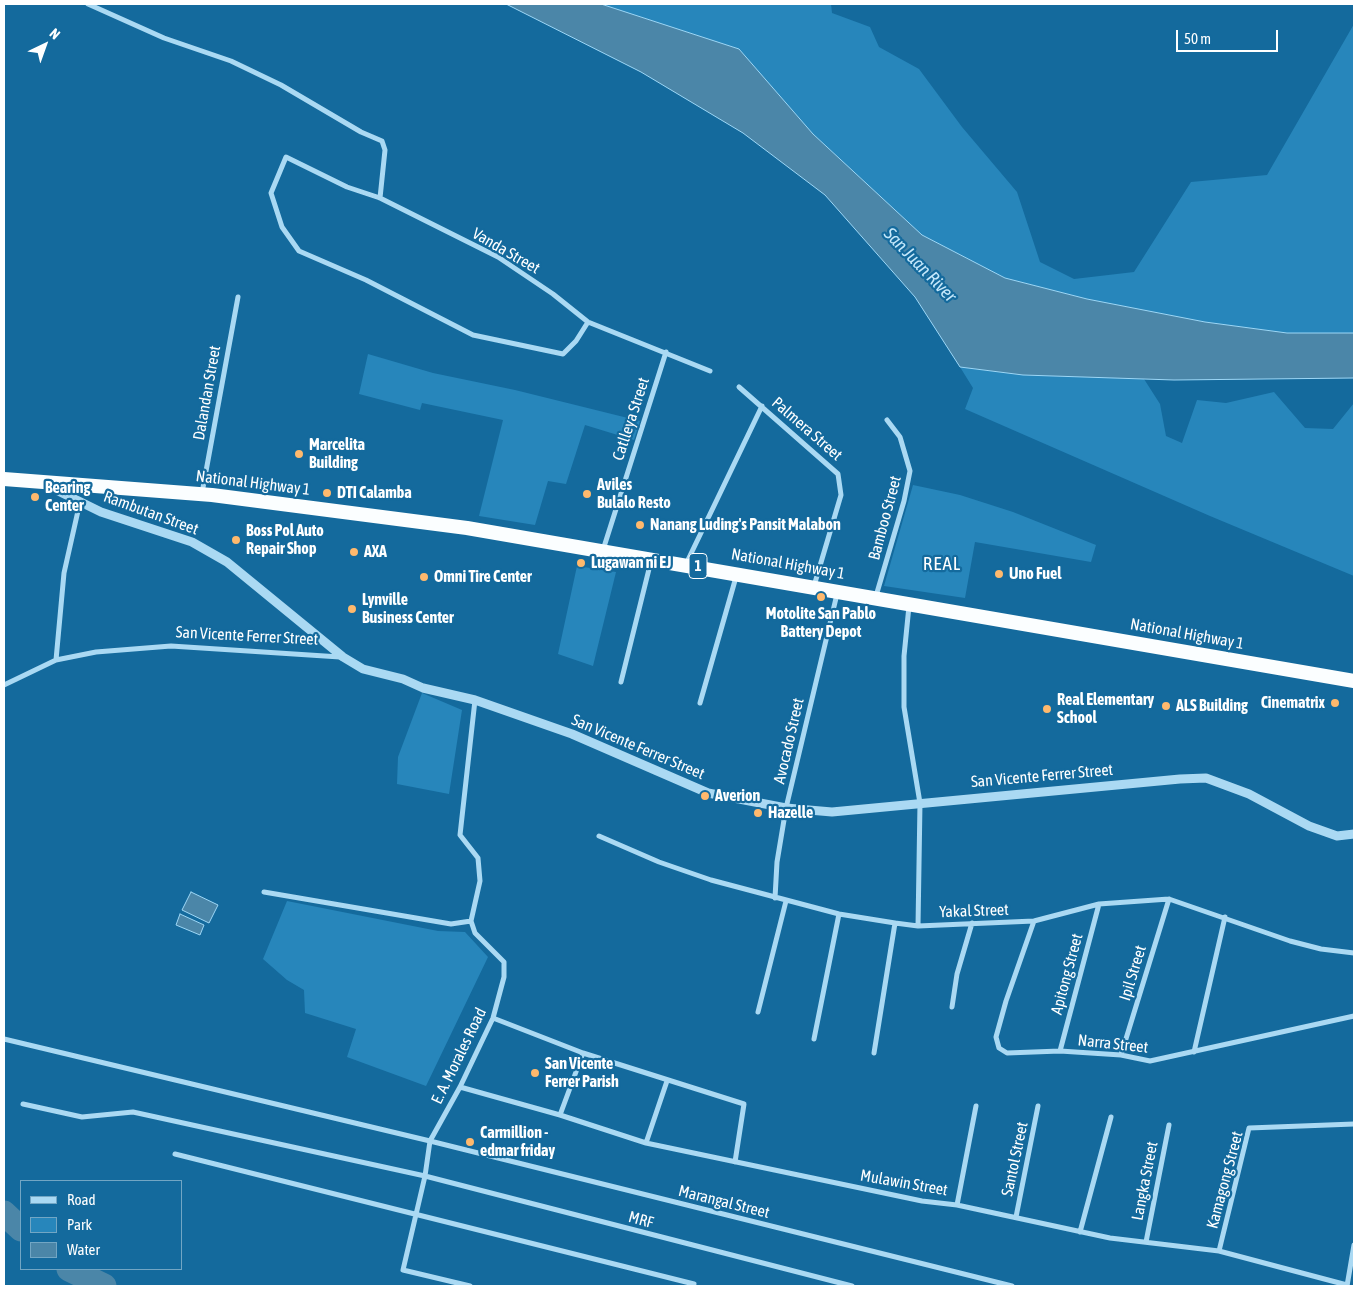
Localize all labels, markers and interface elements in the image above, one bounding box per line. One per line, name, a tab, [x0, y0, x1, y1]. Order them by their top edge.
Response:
north arrow	[20, 20, 70, 70]
scale bar	[1178, 20, 1280, 52]
text: N	[47, 25, 63, 43]
text: 50 m	[1184, 30, 1211, 47]
water label: San Juan River	[879, 223, 961, 307]
street label: Vanda Street	[469, 224, 543, 278]
street label: Dalandan Street	[189, 344, 225, 442]
street label: Catlleya Street	[609, 375, 653, 463]
street label: Palmera Street	[768, 393, 846, 465]
place label: Marcelita Building	[309, 435, 365, 473]
marker: Marcelita Building	[293, 448, 305, 460]
street label: National Highway 1	[195, 466, 311, 500]
street label: Bamboo Street	[865, 474, 905, 562]
place label: Aviles Bulalo Resto	[597, 475, 671, 513]
place label: Bearing Center	[45, 478, 90, 516]
place label: DTI Calamba	[337, 483, 412, 503]
street label: Rambutan Street	[101, 487, 201, 539]
marker: DTI Calamba	[321, 487, 333, 499]
marker: Aviles Bulalo Resto	[581, 488, 593, 500]
marker: Bearing Center	[29, 491, 41, 503]
place label: Nanang Luding's Pansit Malabon	[650, 515, 841, 535]
marker: Nanang Luding's Pansit Malabon	[634, 519, 646, 531]
place label: Boss Pol Auto Repair Shop	[246, 521, 324, 559]
marker: Boss Pol Auto Repair Shop	[230, 534, 242, 546]
place label: AXA	[364, 542, 387, 562]
street label: National Highway 1	[730, 545, 846, 583]
marker: AXA	[348, 546, 360, 558]
place label: Lugawan ni EJ	[591, 553, 671, 573]
district label: REAL	[922, 553, 962, 575]
road number: 1	[689, 554, 707, 578]
marker: Lugawan ni EJ	[575, 557, 587, 569]
place label: Uno Fuel	[1009, 564, 1061, 584]
place label: Omni Tire Center	[434, 567, 532, 587]
marker: Uno Fuel	[993, 568, 1005, 580]
marker: Omni Tire Center	[418, 571, 430, 583]
place label: Lynville Business Center	[362, 590, 454, 628]
marker: Motolite San Pablo Battery Depot	[815, 591, 827, 603]
marker: Lynville Business Center	[346, 603, 358, 615]
place label: Motolite San Pablo Battery Depot	[766, 604, 876, 642]
street label: National Highway 1	[1129, 615, 1245, 653]
street label: San Vicente Ferrer Street	[175, 623, 319, 649]
place label: Real Elementary School	[1057, 690, 1154, 728]
place label: Cinematrix	[1261, 693, 1325, 713]
street label: Avocado Street	[770, 696, 808, 786]
place label: ALS Building	[1176, 696, 1248, 716]
marker: Cinematrix	[1329, 697, 1341, 709]
marker: ALS Building	[1160, 700, 1172, 712]
marker: Real Elementary School	[1041, 703, 1053, 715]
street label: San Vicente Ferrer Street	[569, 710, 707, 784]
street label: San Vicente Ferrer Street	[970, 760, 1114, 792]
place label: Averion	[715, 786, 760, 806]
marker: Averion	[699, 790, 711, 802]
place label: Hazelle	[768, 803, 813, 823]
marker: Hazelle	[752, 807, 764, 819]
street label: Yakal Street	[939, 900, 1009, 922]
street label: Apitong Street	[1047, 931, 1087, 1017]
street label: Ipil Street	[1116, 943, 1150, 1003]
street label: E. A. Morales Road	[427, 1005, 491, 1107]
street label: Narra Street	[1077, 1031, 1149, 1057]
place label: San Vicente Ferrer Parish	[545, 1054, 619, 1092]
marker: San Vicente Ferrer Parish	[529, 1067, 541, 1079]
street label: Santol Street	[998, 1120, 1032, 1198]
place label: Carmillion - edmar friday	[480, 1123, 555, 1161]
street label: Kamagong Street	[1203, 1129, 1247, 1231]
marker: Carmillion - edmar friday	[464, 1136, 476, 1148]
street label: Langka Street	[1128, 1140, 1162, 1222]
street label: Mulawin Street	[859, 1166, 949, 1200]
legend	[20, 1180, 182, 1270]
street label: Marangal Street	[676, 1181, 772, 1223]
text: Road	[67, 1191, 96, 1208]
street label: MRF	[626, 1207, 656, 1233]
text: Park	[67, 1216, 92, 1233]
text: Water	[67, 1241, 100, 1258]

